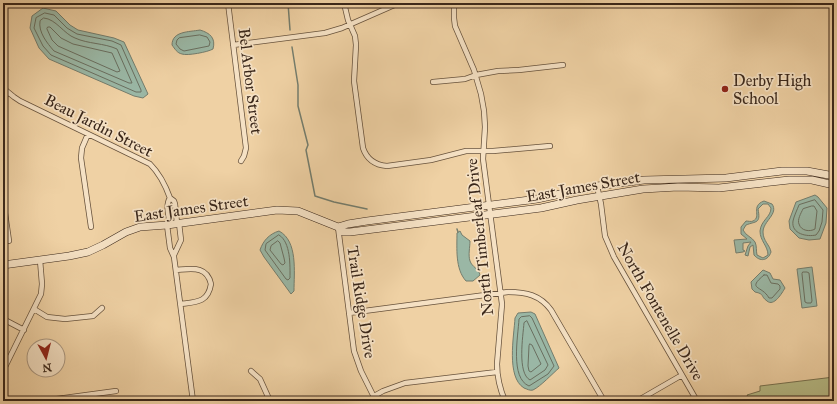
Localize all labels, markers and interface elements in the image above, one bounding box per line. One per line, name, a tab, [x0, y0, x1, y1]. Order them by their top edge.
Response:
street label: Bel Arbor Street	[235, 27, 266, 136]
place label: Derby High School	[733, 71, 811, 108]
marker: Derby High School	[720, 84, 730, 94]
street label: Beau Jardin Street	[41, 90, 156, 162]
street label: North Timberleaf Drive	[462, 157, 497, 317]
street label: East James Street	[525, 167, 642, 207]
street label: East James Street	[133, 191, 250, 227]
street label: North Fontenelle Drive	[613, 239, 708, 384]
street label: Trail Ridge Drive	[342, 244, 380, 360]
north arrow	[26, 338, 66, 378]
text: N	[41, 360, 53, 375]

